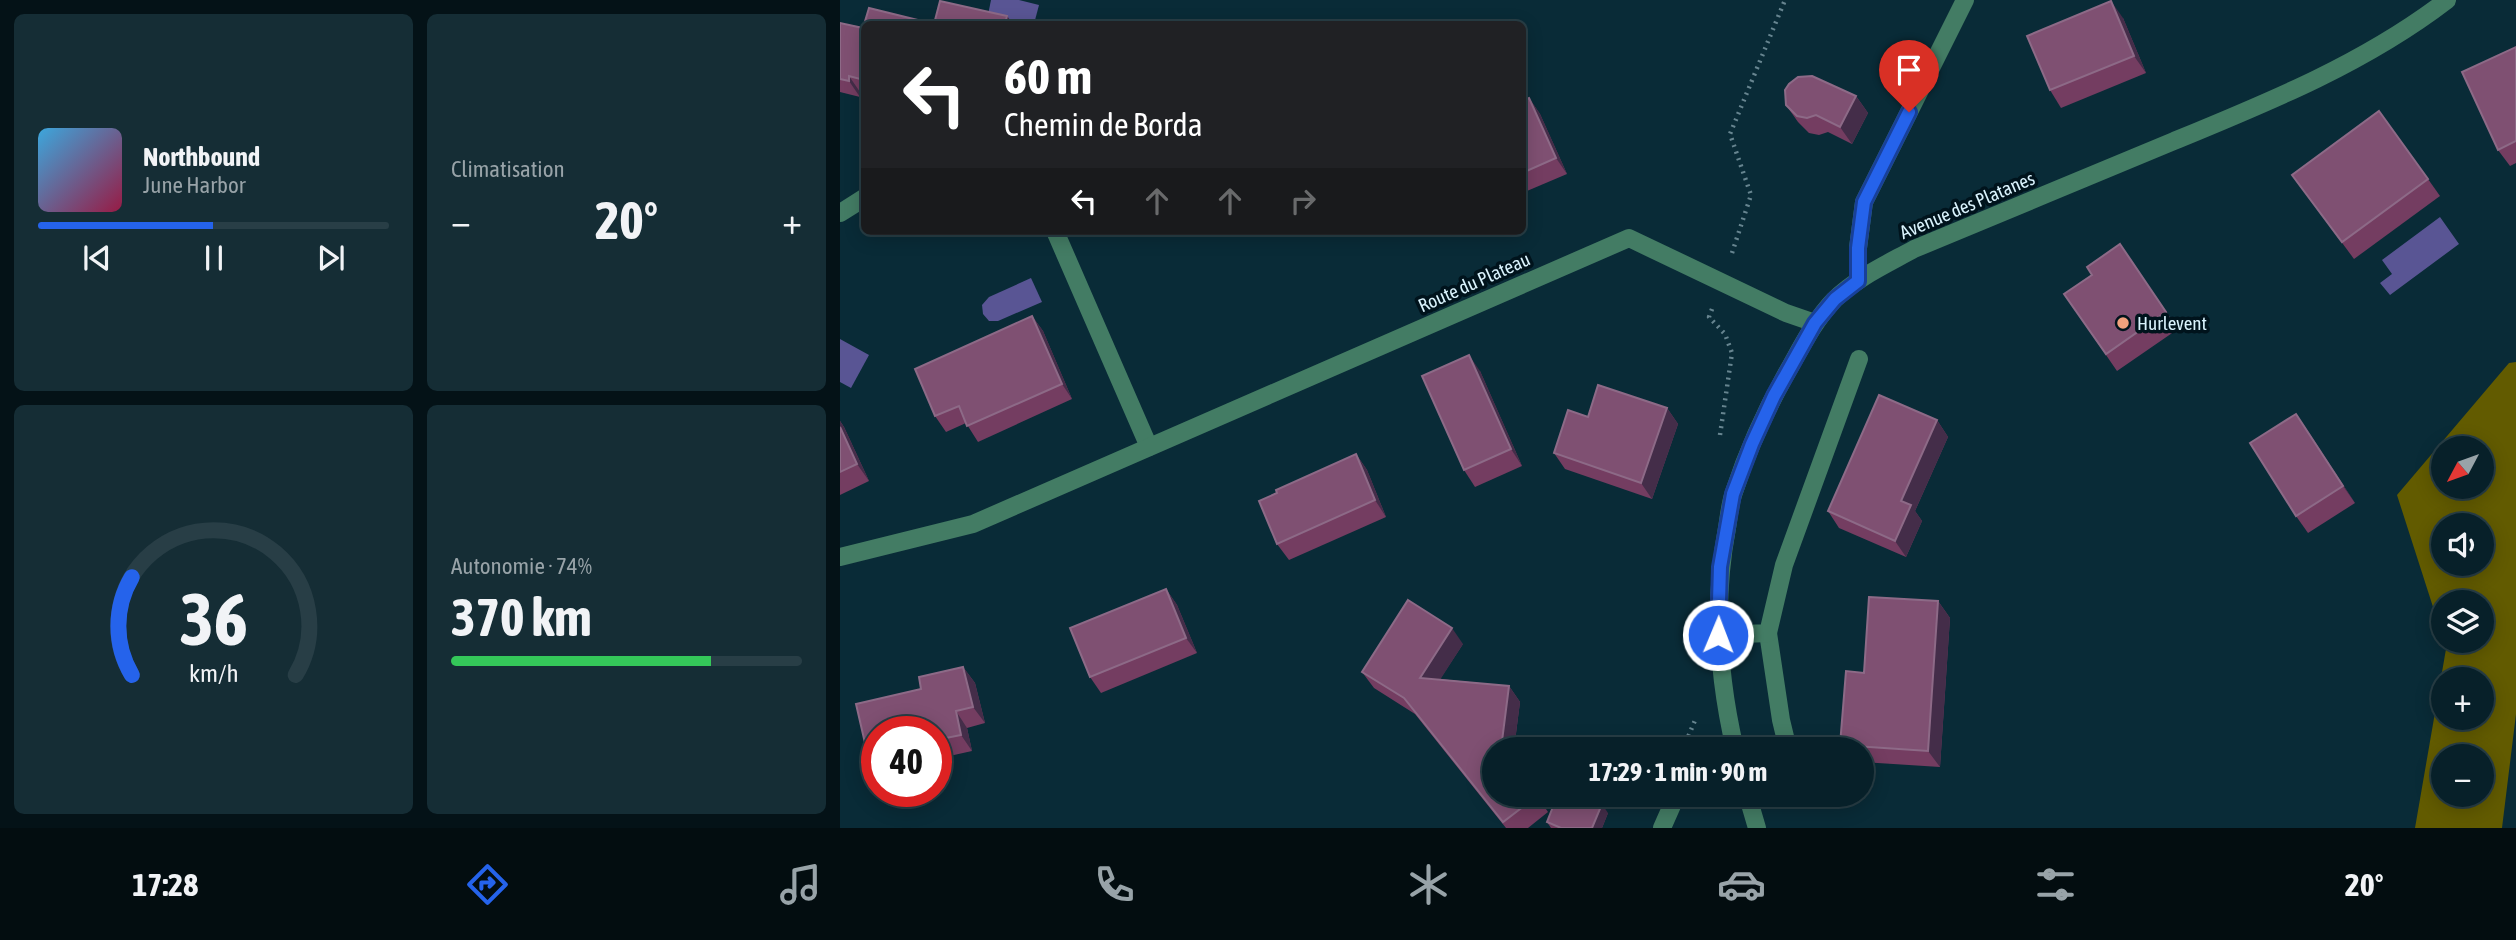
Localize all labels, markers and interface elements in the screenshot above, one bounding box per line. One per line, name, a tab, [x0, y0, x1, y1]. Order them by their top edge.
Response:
pin	[1879, 40, 1939, 112]
text: 60 m	[1004, 48, 1092, 104]
icon: left	[889, 49, 980, 140]
icon: arrive	[1890, 51, 1928, 89]
text: Chemin de Borda	[1004, 106, 1203, 143]
text: Northbound	[143, 142, 260, 172]
text: Climatisation	[451, 156, 565, 182]
street label: Avenue des Platanes	[1896, 167, 2038, 243]
text: June Harbor	[143, 172, 246, 198]
icon: left	[1065, 182, 1103, 220]
icon: ahead	[1138, 182, 1176, 220]
icon: ahead	[1211, 182, 1249, 220]
icon: right	[1284, 182, 1322, 220]
text: 20°	[595, 190, 658, 250]
text: −	[451, 199, 471, 242]
text: +	[782, 199, 802, 242]
icon: previous	[78, 239, 116, 277]
icon: pause	[195, 239, 233, 277]
icon: next	[312, 239, 350, 277]
street label: Route du Plateau	[1415, 248, 1533, 316]
place label: Hurlevent	[2137, 312, 2207, 334]
marker: Hurlevent	[2115, 315, 2131, 331]
north arrow	[2431, 436, 2494, 499]
map controls	[2431, 436, 2494, 807]
button: sound	[2431, 513, 2494, 576]
text: Autonomie · 74%	[451, 553, 592, 579]
text: 36	[179, 578, 248, 661]
text: 370 km	[451, 587, 592, 647]
button: layers	[2431, 590, 2494, 653]
position arrow	[1681, 598, 1755, 672]
text: km/h	[189, 659, 238, 687]
button: +	[2431, 667, 2494, 730]
speed limit sign: 40	[861, 716, 952, 807]
button: −	[2431, 744, 2494, 807]
text: 17:29 · 1 min · 90 m	[1589, 757, 1767, 787]
icon: directions	[463, 860, 512, 909]
icon: music	[776, 860, 825, 909]
icon: phone	[1090, 860, 1139, 909]
icon: climate	[1404, 860, 1453, 909]
icon: car	[1717, 860, 1766, 909]
icon: filters	[2031, 860, 2080, 909]
text: 17:28	[132, 866, 198, 903]
text: 20°	[2345, 866, 2384, 903]

